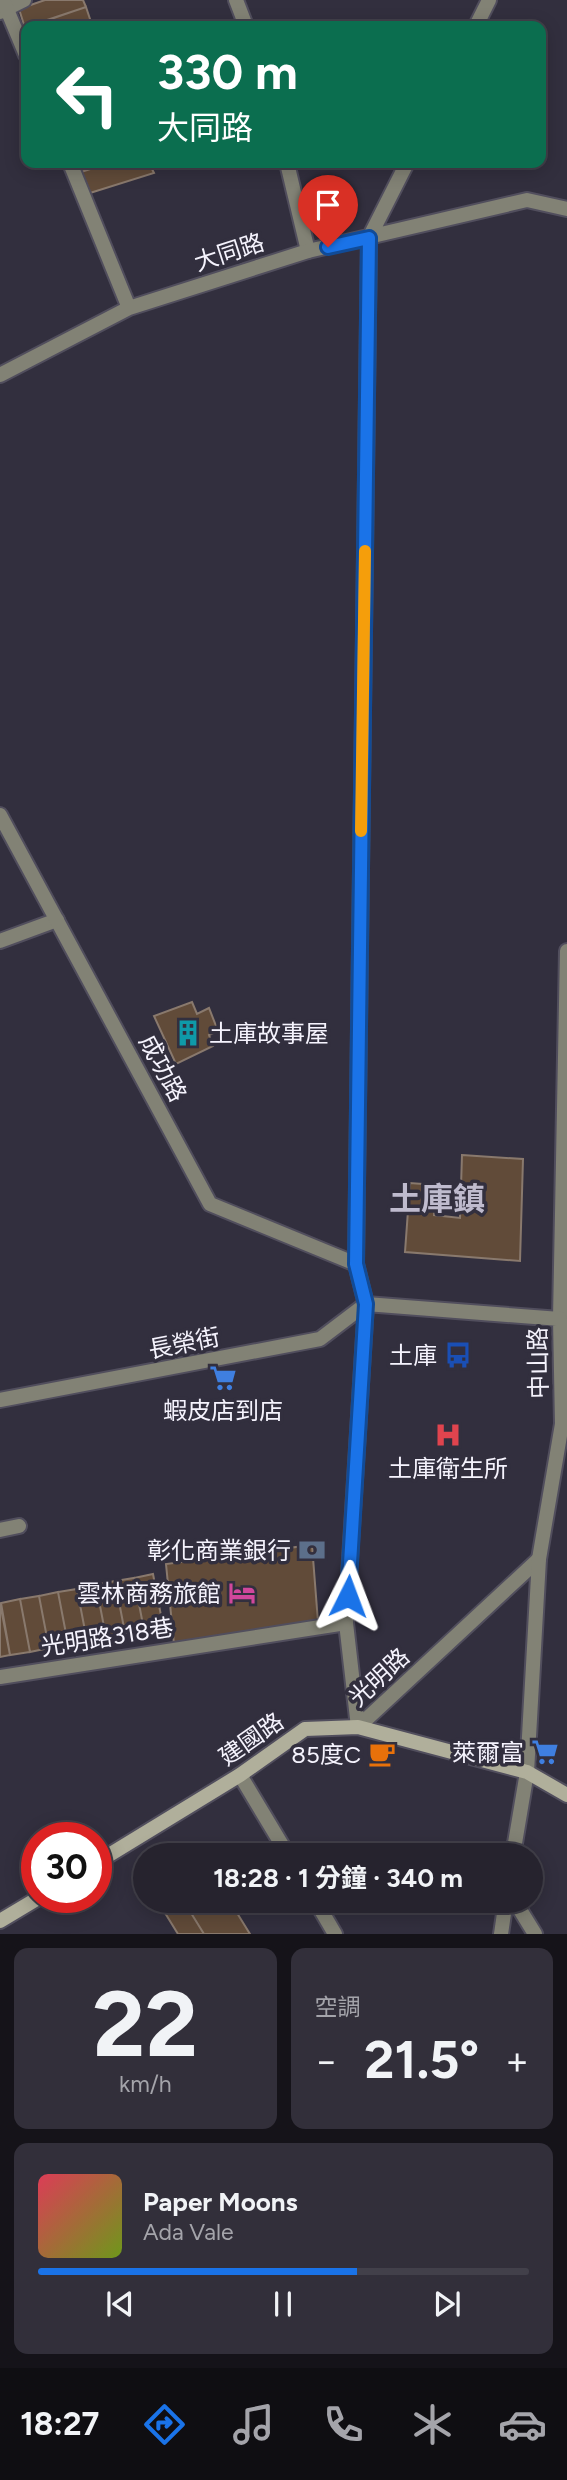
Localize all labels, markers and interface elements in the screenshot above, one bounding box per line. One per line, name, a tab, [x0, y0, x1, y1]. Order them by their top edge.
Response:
text: 330 m	[157, 42, 298, 101]
icon: left	[42, 49, 133, 140]
text: 大同路	[157, 109, 253, 147]
pin	[298, 175, 358, 247]
icon: arrive	[309, 186, 347, 224]
street label: 大同路	[190, 227, 268, 277]
building icon: 土庫故事屋	[173, 1018, 203, 1048]
place label: 土庫故事屋	[209, 1019, 329, 1048]
street label: 成功路	[133, 1029, 193, 1107]
district label: 土庫鎮	[389, 1180, 485, 1218]
street label: 長榮街	[146, 1322, 222, 1364]
street label: 中山路	[523, 1327, 553, 1399]
bus stop icon: 土庫	[443, 1340, 473, 1370]
place label: 土庫	[389, 1341, 437, 1370]
supermarket icon: 蝦皮店到店	[208, 1363, 238, 1393]
place label: 蝦皮店到店	[163, 1396, 283, 1425]
hospital icon: 土庫衛生所	[433, 1420, 463, 1450]
place label: 土庫衛生所	[388, 1454, 508, 1483]
bank icon: 彰化商業銀行	[297, 1535, 327, 1565]
place label: 彰化商業銀行	[147, 1536, 291, 1565]
position arrow	[311, 1559, 385, 1633]
hotel icon: 雲林商務旅館	[227, 1578, 257, 1608]
place label: 雲林商務旅館	[77, 1579, 221, 1608]
street label: 光明路318巷	[39, 1612, 175, 1662]
street label: 光明路	[343, 1642, 415, 1712]
street label: 建國路	[213, 1706, 289, 1772]
supermarket icon: 萊爾富	[530, 1737, 560, 1767]
place label: 萊爾富	[452, 1738, 524, 1767]
cafe icon: 85度C	[367, 1739, 397, 1769]
place label: 85度C	[291, 1740, 361, 1769]
speed limit sign: 30	[21, 1822, 112, 1913]
text: 18:28 · 1 分鐘 · 340 m	[213, 1862, 463, 1894]
text: 22	[93, 1970, 198, 2079]
text: 空調	[315, 1993, 361, 2021]
text: 21.5°	[364, 2029, 479, 2091]
text: −	[315, 2038, 338, 2084]
text: +	[505, 2038, 529, 2084]
text: km/h	[119, 2070, 172, 2098]
text: Paper Moons	[143, 2186, 298, 2218]
text: Ada Vale	[143, 2218, 234, 2246]
icon: previous	[101, 2285, 139, 2323]
icon: pause	[264, 2285, 302, 2323]
icon: next	[428, 2285, 466, 2323]
icon: directions	[140, 2400, 189, 2449]
icon: music	[229, 2400, 278, 2449]
icon: phone	[319, 2400, 368, 2449]
icon: climate	[408, 2400, 457, 2449]
icon: car	[498, 2400, 547, 2449]
text: 18:27	[20, 2405, 99, 2443]

